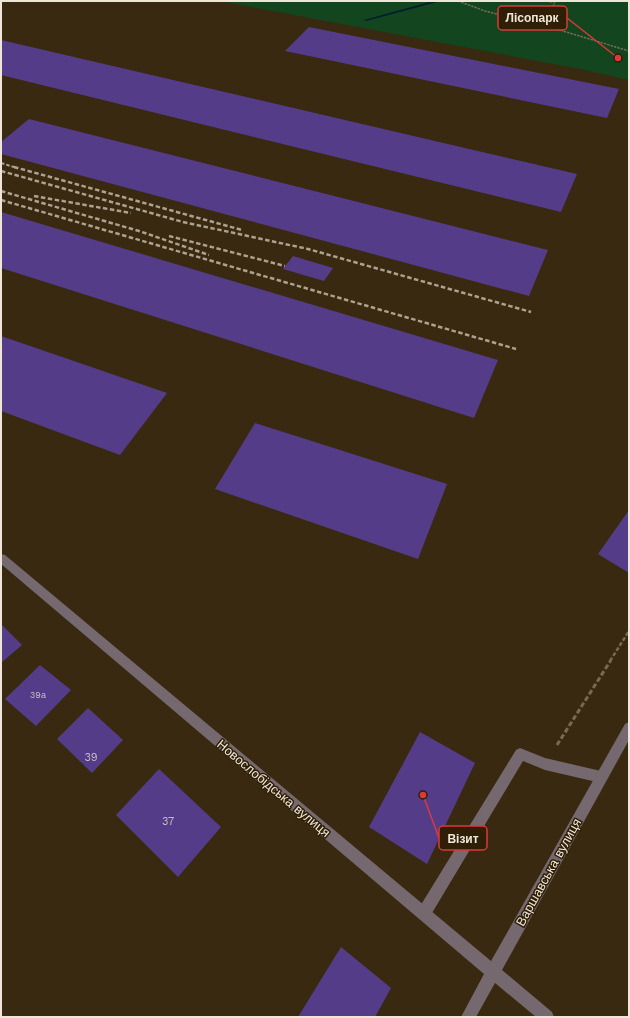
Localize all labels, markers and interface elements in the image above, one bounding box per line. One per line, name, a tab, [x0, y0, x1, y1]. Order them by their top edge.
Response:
callout: Лісопарк	[498, 6, 567, 30]
text: Лісопарк	[505, 11, 560, 25]
house number: 39а	[30, 690, 46, 700]
street label: Новослобідська вулиця	[214, 737, 333, 840]
house number: 39	[84, 751, 98, 764]
house number: 37	[162, 815, 174, 828]
street label: Варшавська вулиця	[513, 816, 584, 929]
callout: Візит	[439, 826, 487, 850]
text: Візит	[447, 832, 479, 846]

